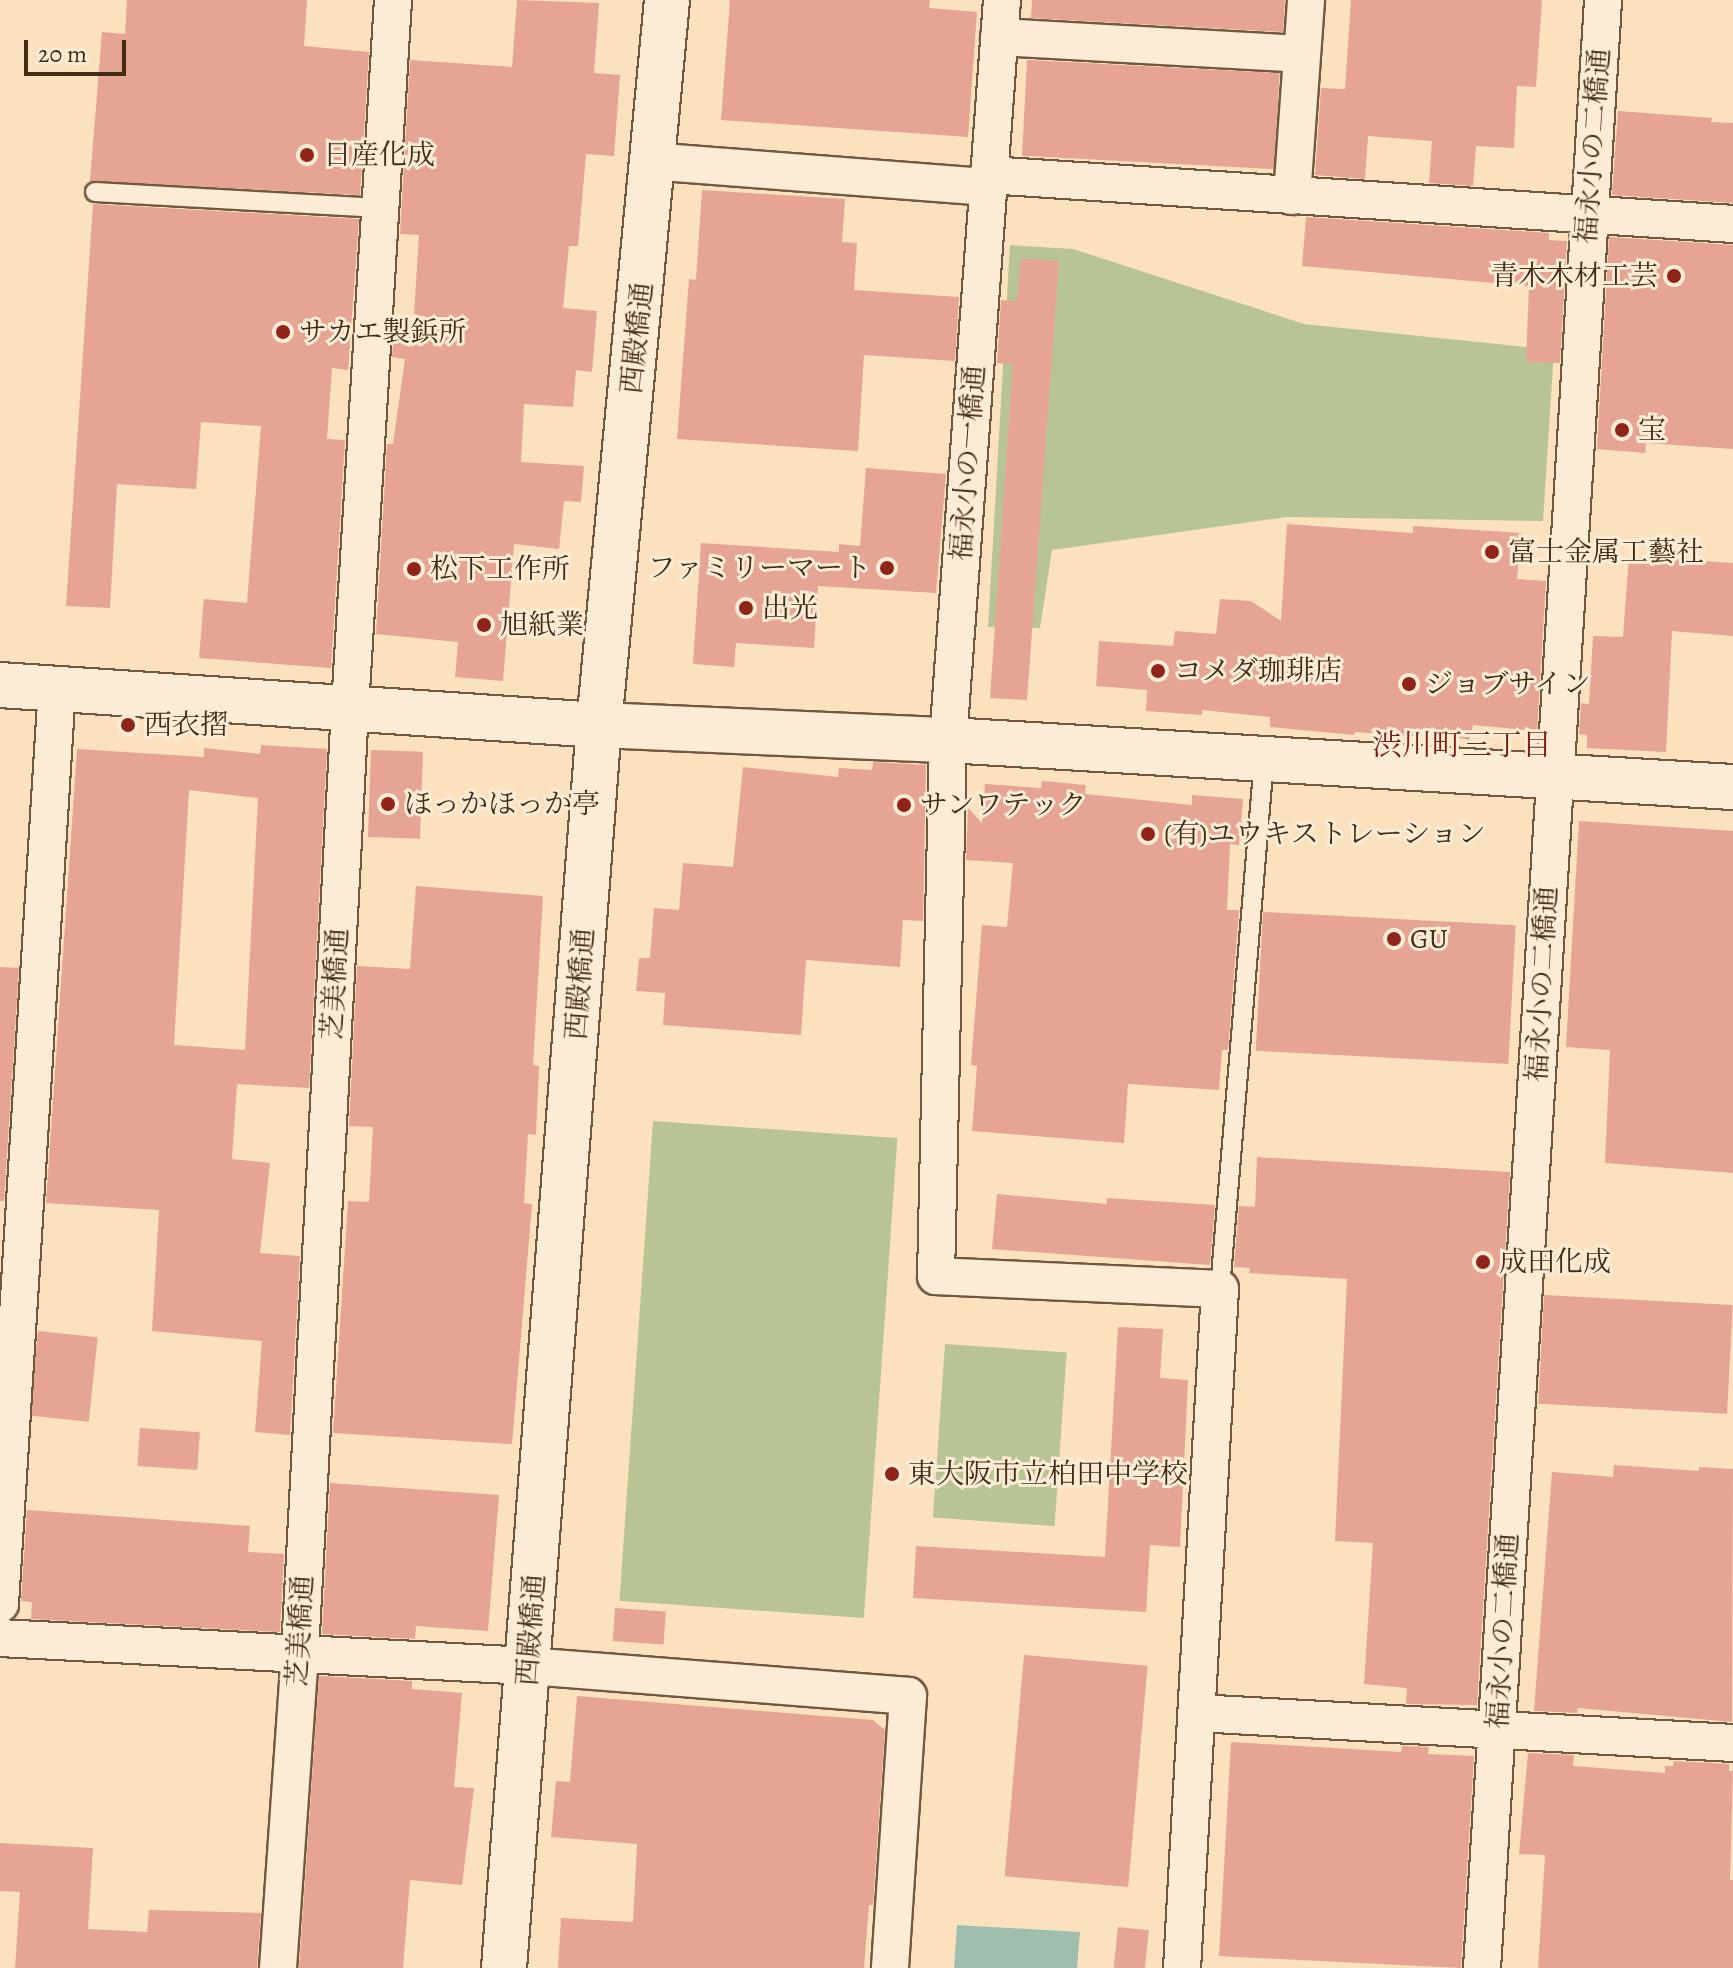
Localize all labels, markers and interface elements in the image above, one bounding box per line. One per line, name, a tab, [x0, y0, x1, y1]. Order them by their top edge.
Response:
scale bar	[28, 24, 130, 74]
text: 20 m	[38, 38, 87, 70]
street label: 福永小の二橋通	[1569, 47, 1617, 245]
place label: 日産化成	[323, 138, 435, 172]
marker: 日産化成	[298, 146, 316, 164]
place label: 青木木材工芸	[1490, 259, 1658, 293]
marker: 青木木材工芸	[1665, 267, 1683, 285]
street label: 西殿橋通	[614, 281, 660, 395]
place label: サカエ製鋲所	[299, 315, 467, 349]
marker: サカエ製鋲所	[274, 323, 292, 341]
street label: 福永小の一橋通	[944, 364, 992, 562]
place label: 宝	[1638, 413, 1666, 447]
marker: 宝	[1613, 421, 1631, 439]
place label: 富士金属工藝社	[1508, 535, 1704, 569]
marker: 富士金属工藝社	[1483, 543, 1501, 561]
place label: ファミリーマート	[647, 551, 871, 585]
place label: 松下工作所	[430, 552, 570, 586]
marker: ファミリーマート	[878, 559, 896, 577]
marker: 松下工作所	[405, 560, 423, 578]
place label: 出光	[762, 591, 818, 625]
marker: 出光	[737, 599, 755, 617]
place label: 旭紙業	[500, 608, 584, 642]
marker: 旭紙業	[475, 616, 493, 634]
place label: コメダ珈琲店	[1174, 654, 1342, 688]
marker: コメダ珈琲店	[1149, 662, 1167, 680]
place label: ジョブサイン	[1425, 667, 1593, 701]
marker: ジョブサイン	[1400, 675, 1418, 693]
place label: 西衣摺	[144, 708, 228, 742]
marker: 西衣摺	[119, 716, 137, 734]
district label: 渋川町三丁目	[1372, 727, 1552, 763]
place label: ほっかほっか亭	[404, 787, 600, 821]
place label: サンワテック	[920, 788, 1088, 822]
marker: ほっかほっか亭	[379, 795, 397, 813]
marker: サンワテック	[895, 796, 913, 814]
place label: (有)ユウキストレーション	[1164, 817, 1487, 851]
marker: (有)ユウキストレーション	[1139, 825, 1157, 843]
street label: 福永小の二橋通	[1520, 885, 1564, 1083]
place label: GU	[1410, 922, 1448, 956]
street label: 芝美橋通	[315, 927, 355, 1041]
street label: 西殿橋通	[559, 927, 601, 1041]
marker: GU	[1385, 930, 1403, 948]
place label: 成田化成	[1499, 1245, 1611, 1279]
marker: 成田化成	[1474, 1253, 1492, 1271]
place label: 東大阪市立柏田中学校	[908, 1457, 1188, 1491]
marker: 東大阪市立柏田中学校	[883, 1465, 901, 1483]
street label: 福永小の二橋通	[1481, 1532, 1525, 1730]
street label: 西殿橋通	[510, 1573, 552, 1687]
street label: 芝美橋通	[280, 1574, 320, 1688]

